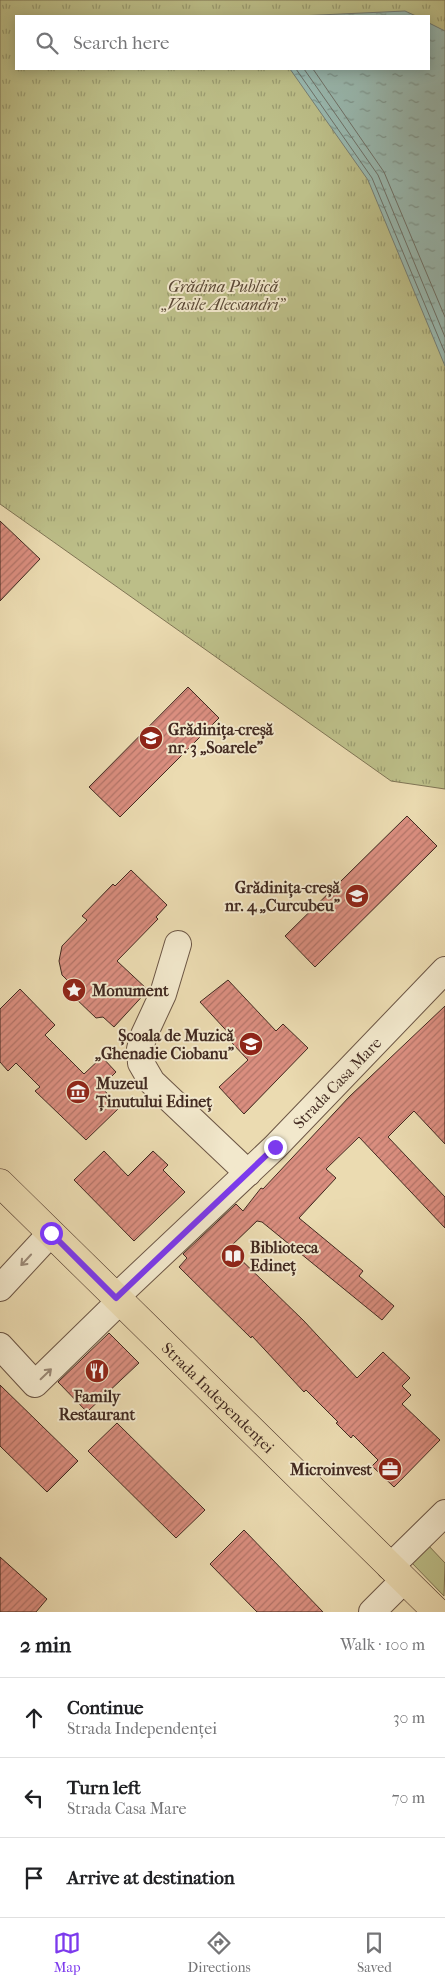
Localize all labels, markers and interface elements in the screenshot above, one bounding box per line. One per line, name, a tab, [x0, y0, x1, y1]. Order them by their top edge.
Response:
search box	[15, 15, 430, 70]
icon: search	[33, 29, 61, 57]
text: Search here	[73, 32, 169, 54]
park label: Grădina Publică „Vasile Alecsandri”	[161, 277, 286, 314]
place label: Grădinița-creșă nr. 3 „Soarele”	[167, 720, 274, 758]
school or university icon: Grădinița-creșă nr. 3 „Soarele”	[138, 725, 164, 751]
place label: Grădinița-creșă nr. 4 „Curcubeu”	[224, 878, 341, 916]
school or university icon: Grădinița-creșă nr. 4 „Curcubeu”	[344, 883, 370, 909]
place icon: Monument	[61, 977, 87, 1003]
place label: Monument	[91, 981, 169, 1000]
place label: Școala de Muzică „Ghenadie Ciobanu”	[94, 1026, 235, 1063]
school or university icon: Școala de Muzică „Ghenadie Ciobanu”	[238, 1031, 264, 1057]
street label: Strada Casa Mare	[289, 1033, 386, 1132]
place label: Muzeul Ținutului Edineț	[95, 1074, 212, 1112]
museum icon: Muzeul Ținutului Edineț	[65, 1079, 91, 1105]
route end	[264, 1136, 287, 1159]
route start	[40, 1222, 63, 1245]
place label: Biblioteca Edineț	[250, 1238, 319, 1276]
library icon: Biblioteca Edineț	[220, 1243, 246, 1269]
one-way arrow	[20, 1254, 32, 1267]
street label: Strada Independenței	[158, 1338, 278, 1457]
restaurant icon: Family Restaurant	[84, 1358, 110, 1384]
one-way arrow	[39, 1368, 52, 1380]
place label: Family Restaurant	[59, 1387, 135, 1424]
office icon: Microinvest	[377, 1456, 403, 1482]
place label: Microinvest	[289, 1460, 372, 1479]
text: 2 min	[20, 1633, 71, 1657]
text: Walk · 100 m	[340, 1635, 425, 1654]
text: Continue	[67, 1697, 143, 1719]
icon: ahead	[20, 1704, 48, 1732]
text: 30 m	[393, 1708, 425, 1727]
text: Strada Independenței	[67, 1719, 217, 1738]
text: Turn left	[67, 1777, 141, 1799]
icon: left	[20, 1784, 48, 1812]
text: 70 m	[392, 1788, 425, 1807]
text: Strada Casa Mare	[67, 1799, 186, 1818]
icon: arrive	[20, 1864, 48, 1892]
text: Arrive at destination	[67, 1867, 235, 1889]
tab: Map	[53, 1929, 81, 1976]
tab: Directions	[188, 1929, 251, 1976]
tab: Saved	[357, 1929, 392, 1976]

